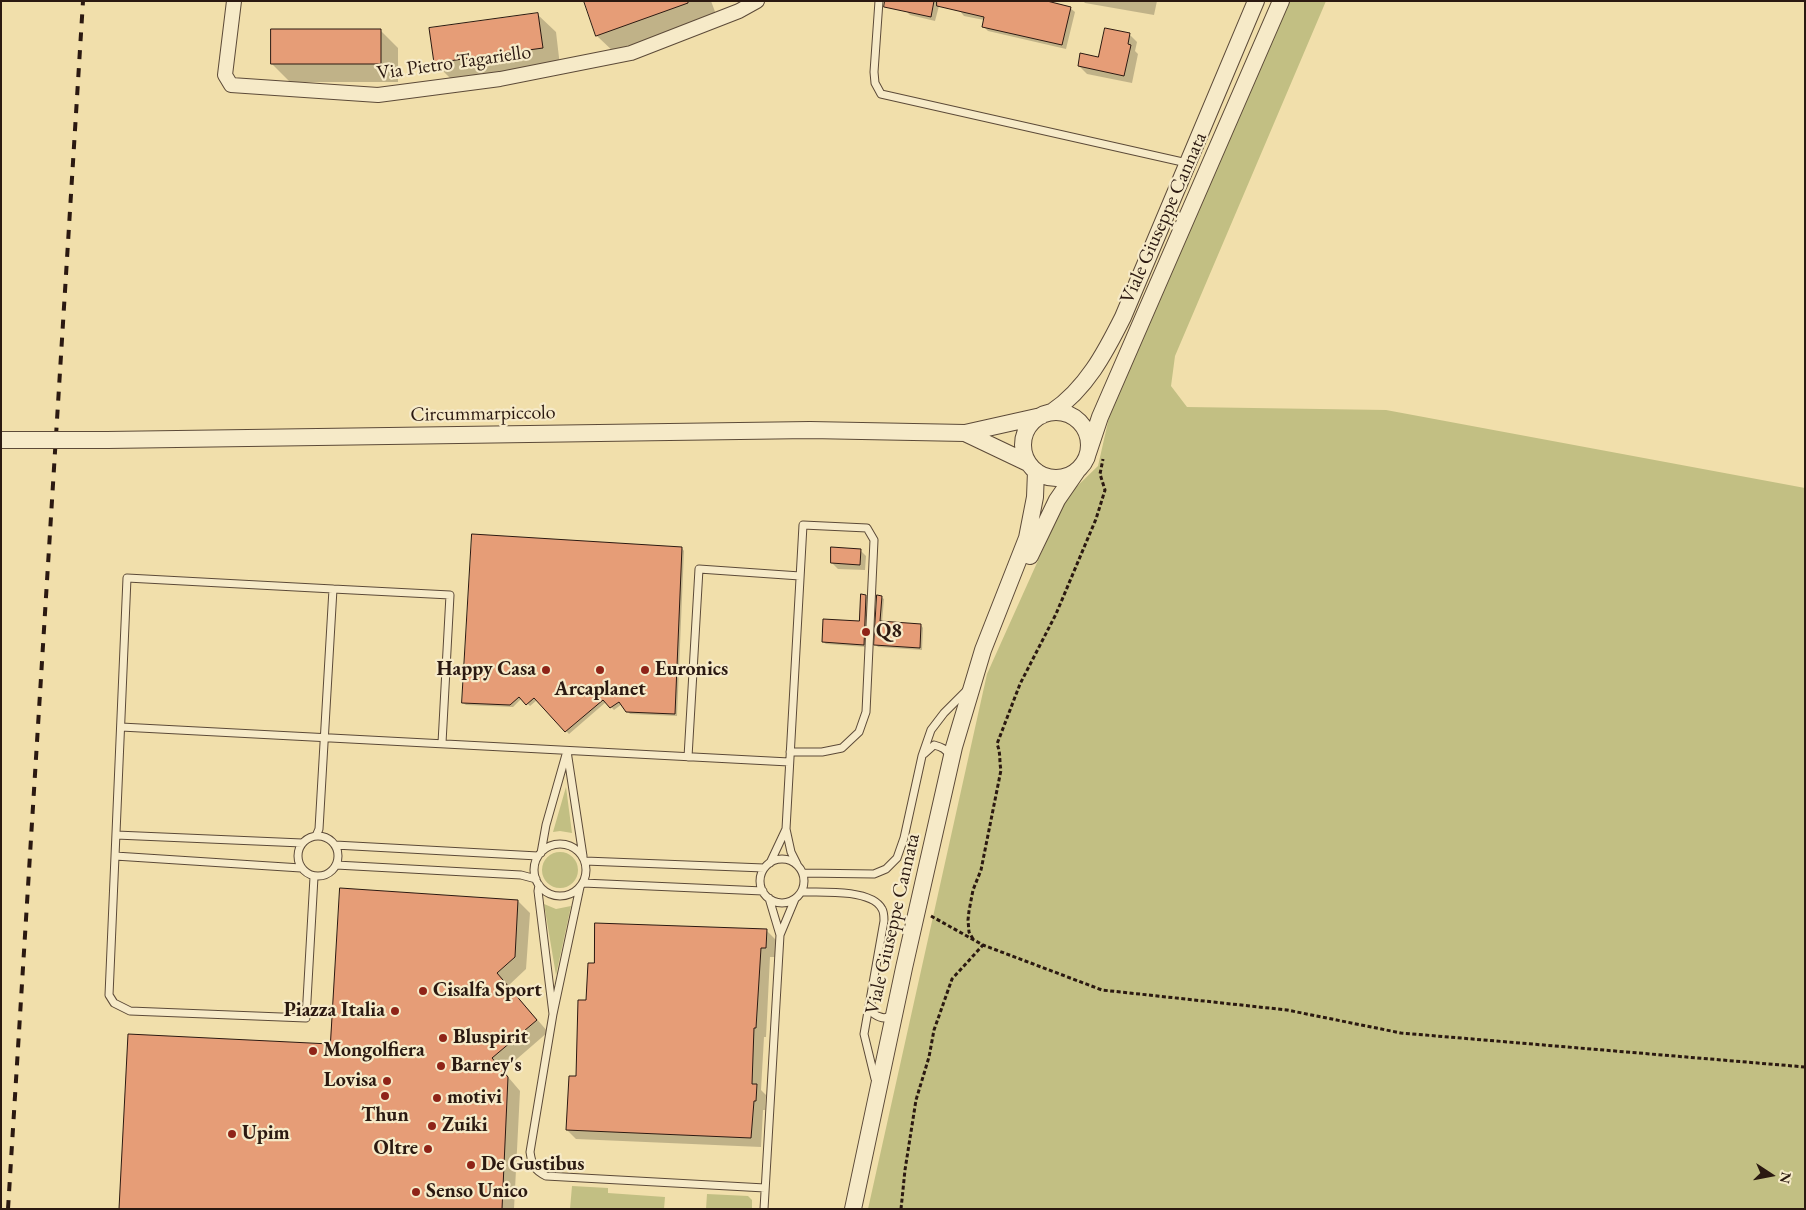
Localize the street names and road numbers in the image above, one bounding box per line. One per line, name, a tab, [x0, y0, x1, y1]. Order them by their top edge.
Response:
street label: Via Pietro Tagariello	[375, 40, 533, 86]
street label: Viale Giuseppe Cannata	[1115, 129, 1213, 307]
street label: Circummarpiccolo	[410, 401, 556, 427]
street label: Viale Giuseppe Cannata	[861, 831, 925, 1017]

